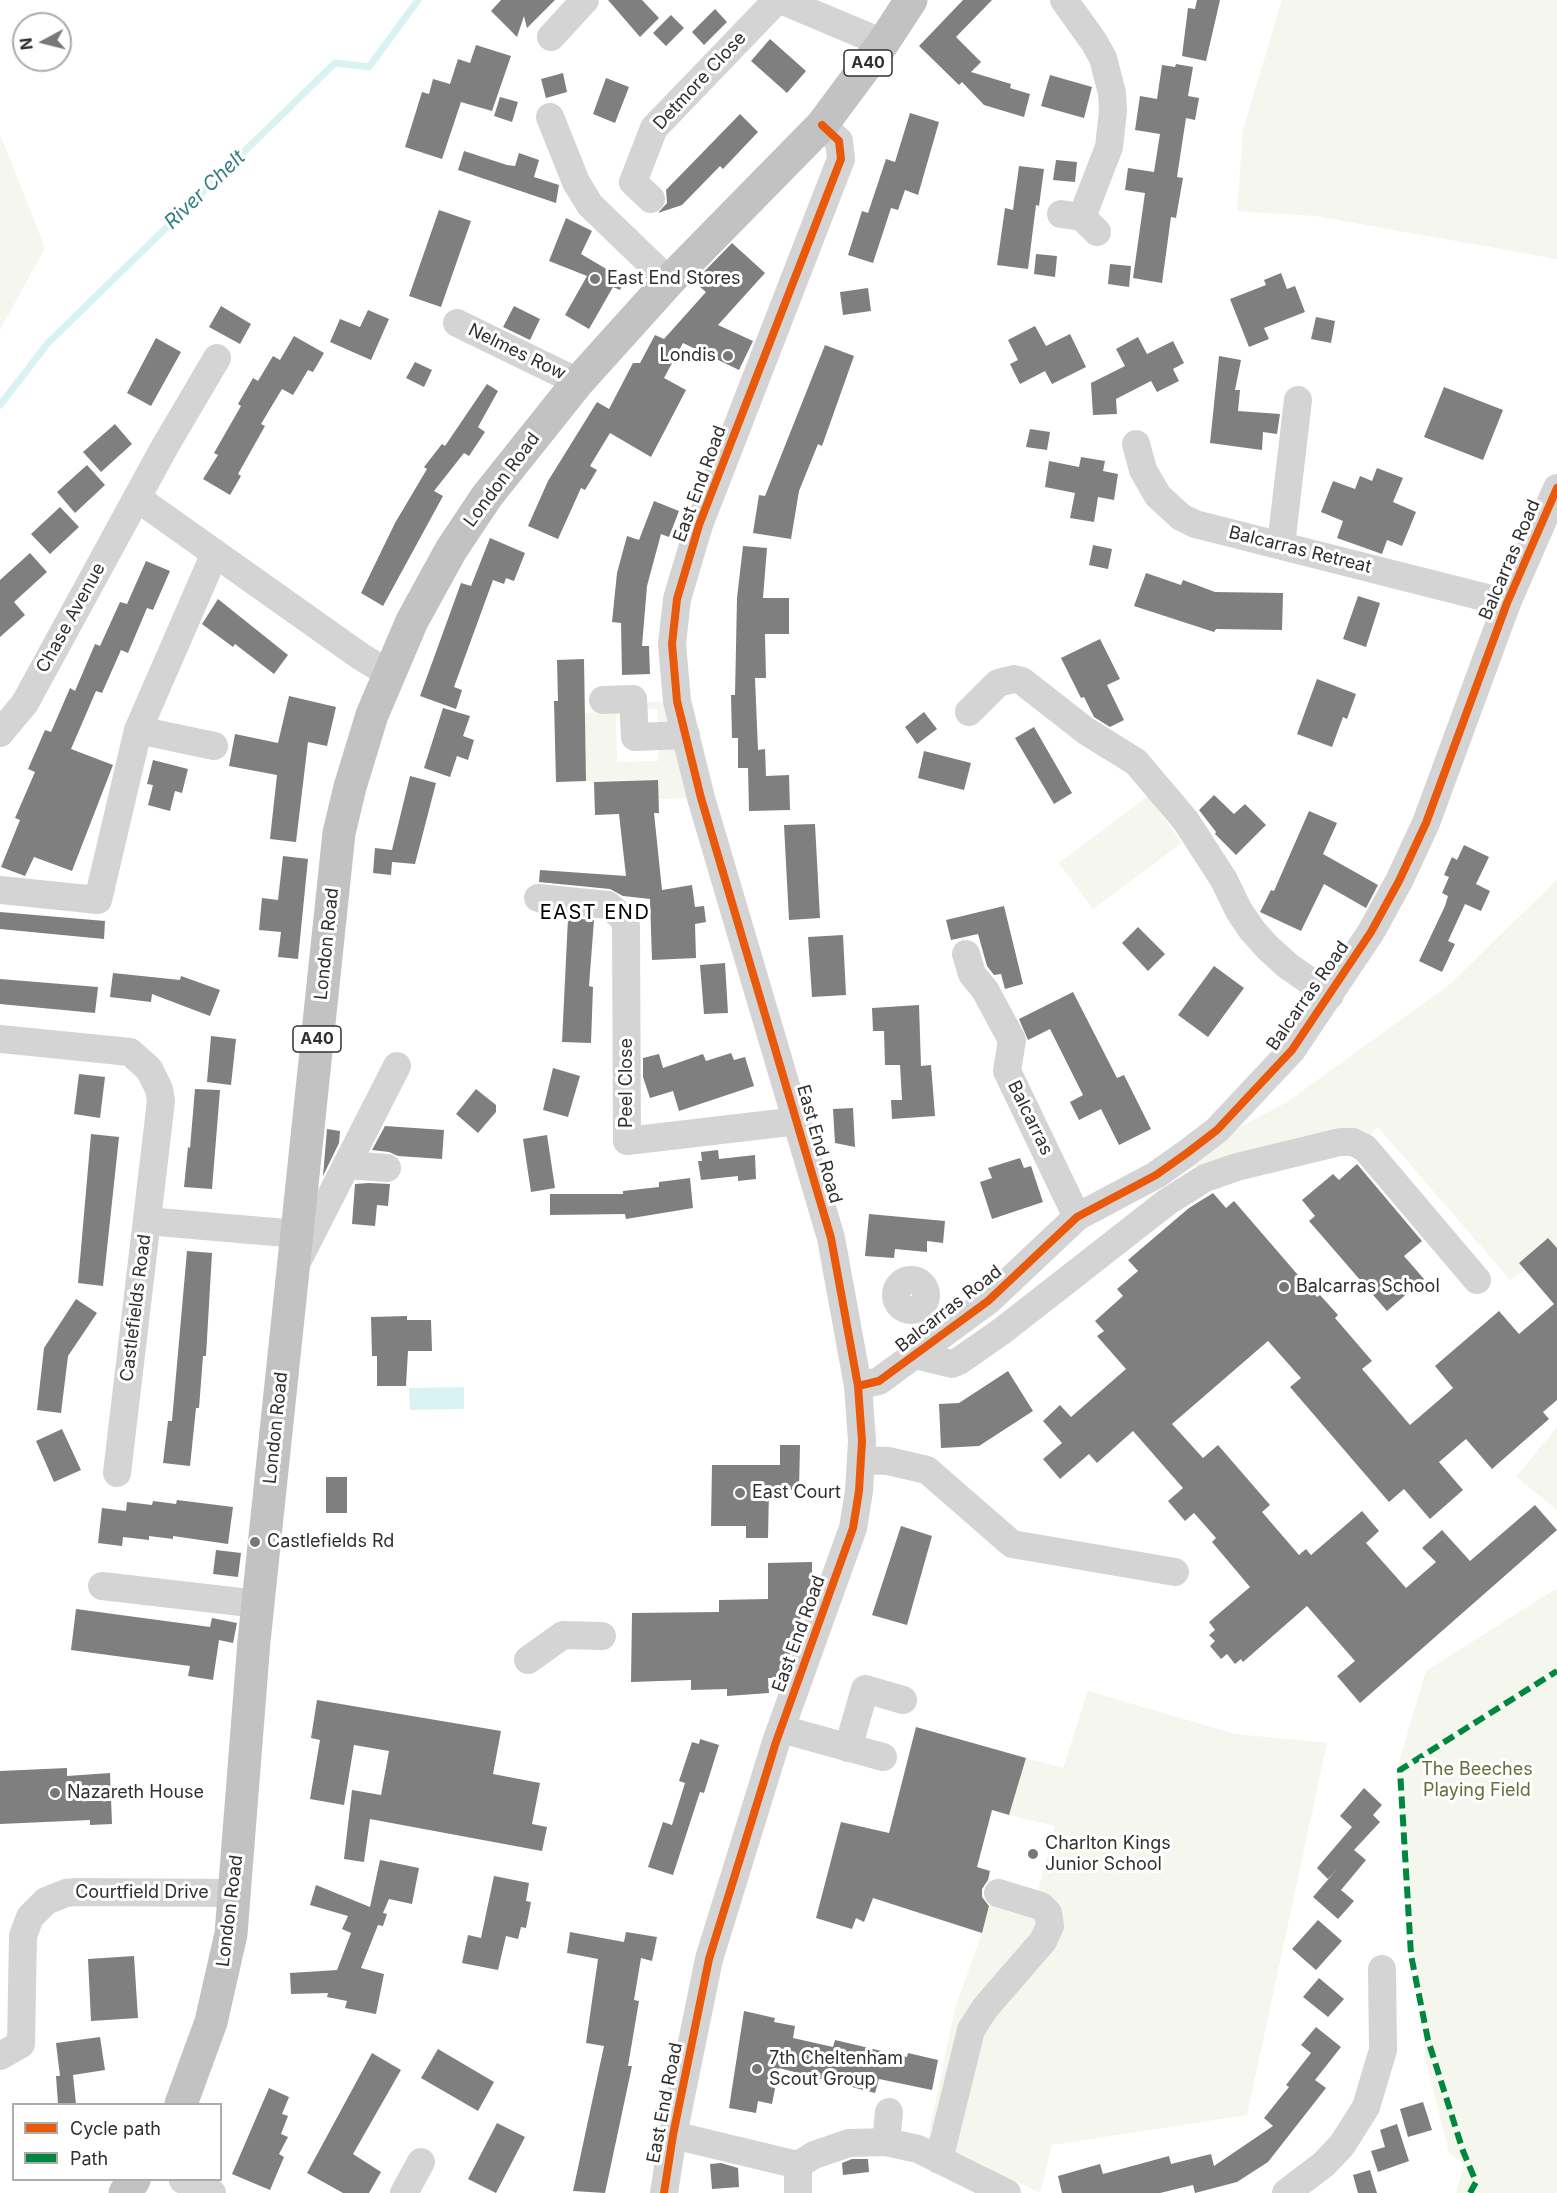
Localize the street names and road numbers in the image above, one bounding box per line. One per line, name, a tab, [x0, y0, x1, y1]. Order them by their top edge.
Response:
street label: Detmore Close	[649, 27, 751, 135]
road number: A40	[844, 50, 892, 76]
street label: Nelmes Row	[465, 319, 569, 385]
street label: East End Road	[669, 423, 731, 545]
street label: London Road	[460, 429, 544, 531]
street label: Balcarras Road	[1475, 497, 1545, 623]
street label: Balcarras Retreat	[1226, 522, 1374, 578]
street label: Chase Avenue	[32, 559, 110, 677]
street label: London Road	[310, 887, 344, 1001]
street label: Balcarras Road	[1262, 937, 1354, 1055]
road number: A40	[293, 1026, 341, 1052]
street label: Peel Close	[616, 1038, 638, 1128]
street label: Balcarras	[1003, 1077, 1057, 1159]
street label: East End Road	[792, 1082, 846, 1206]
street label: Castlefields Road	[116, 1233, 156, 1383]
street label: Balcarras Road	[892, 1261, 1006, 1357]
street label: London Road	[259, 1371, 293, 1485]
street label: East End Road	[768, 1573, 830, 1695]
street label: London Road	[212, 1854, 248, 1968]
street label: Courtfield Drive	[75, 1882, 209, 1904]
street label: East End Road	[643, 2041, 687, 2165]

